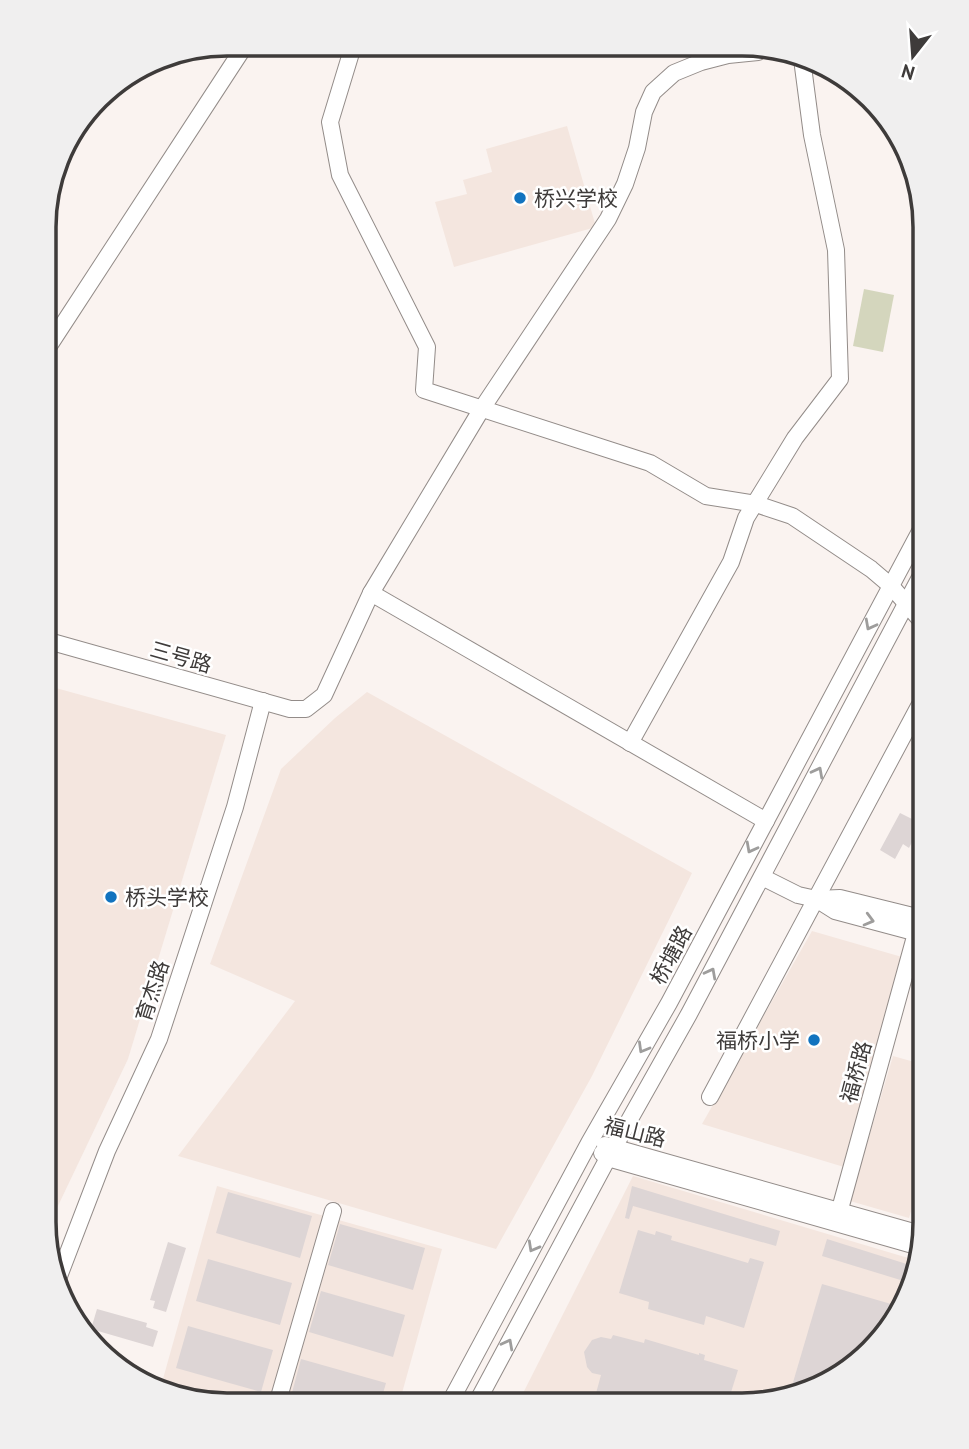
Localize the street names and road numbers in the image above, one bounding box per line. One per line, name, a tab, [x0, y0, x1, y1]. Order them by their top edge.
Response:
street label: 三号路	[147, 635, 215, 679]
street label: 桥塘路	[644, 921, 698, 989]
street label: 育杰路	[129, 957, 175, 1025]
street label: 福桥路	[835, 1038, 877, 1106]
street label: 福山路	[601, 1111, 669, 1153]

